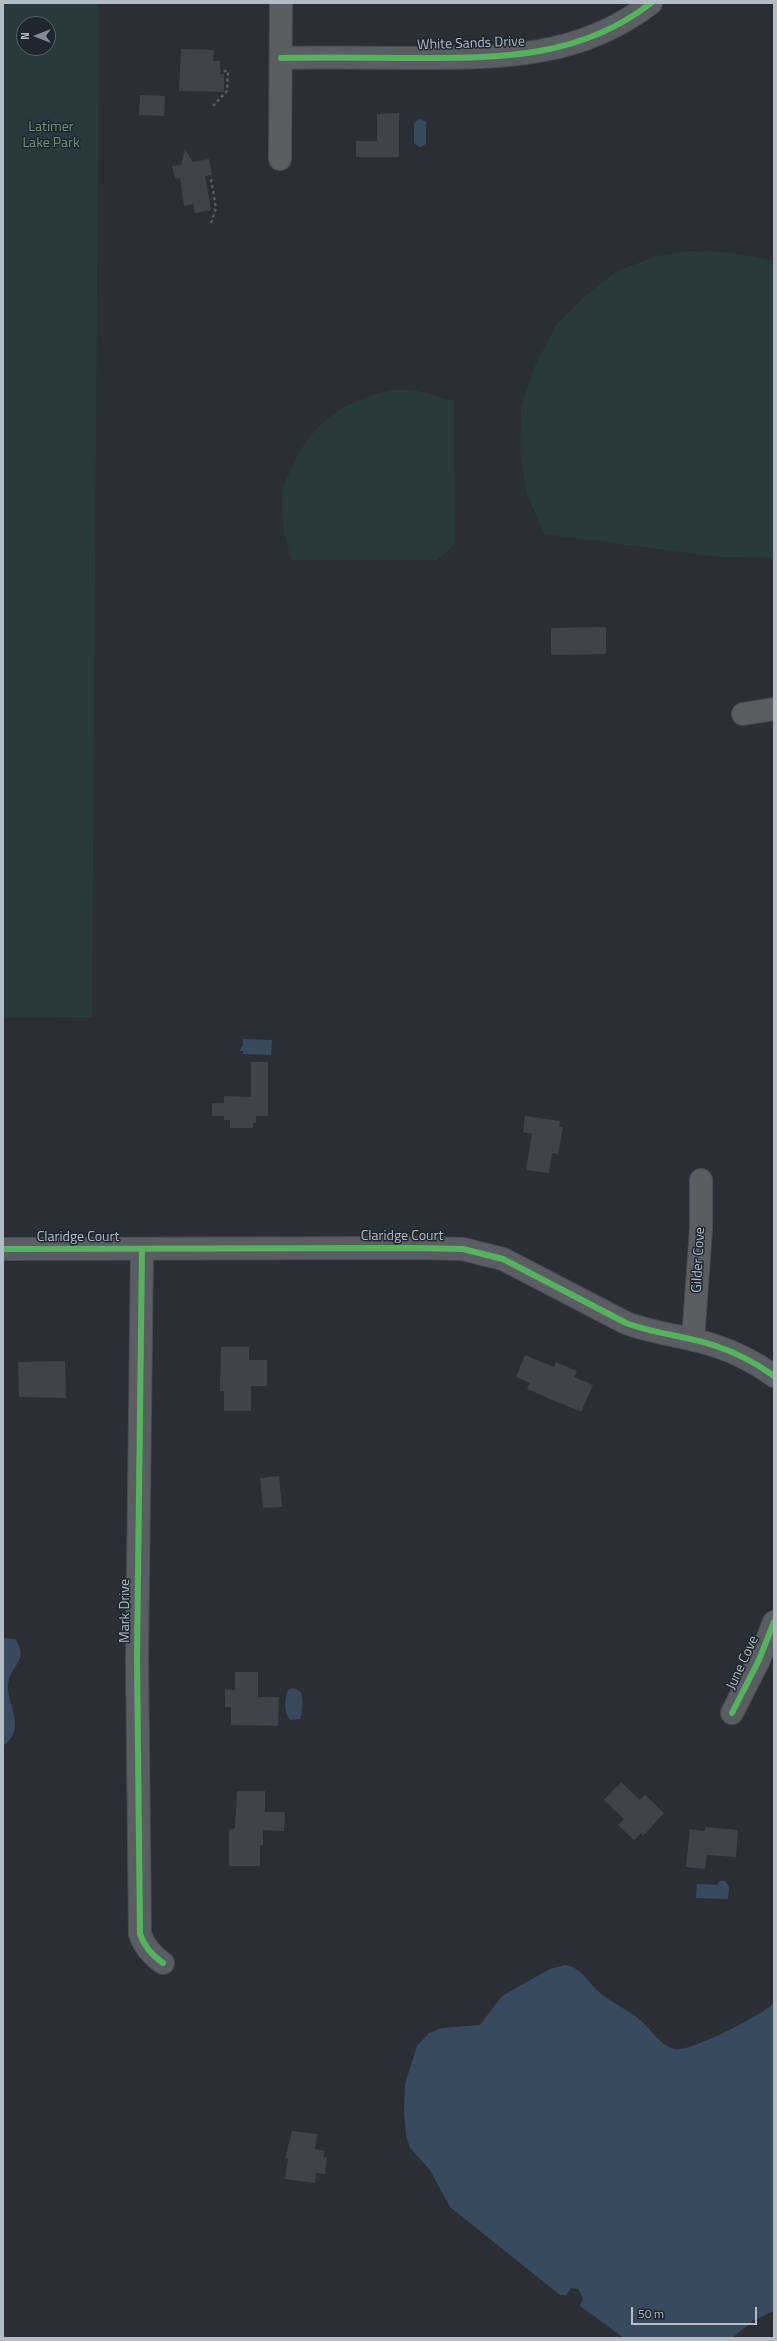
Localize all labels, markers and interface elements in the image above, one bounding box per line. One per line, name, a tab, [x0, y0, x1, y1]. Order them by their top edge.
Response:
north arrow	[16, 16, 56, 56]
text: N	[17, 32, 33, 40]
street label: White Sands Drive	[417, 34, 525, 54]
park label: Latimer Lake Park	[22, 120, 80, 152]
street label: Gilder Cove	[689, 1227, 709, 1293]
street label: Claridge Court	[361, 1229, 443, 1245]
street label: Claridge Court	[37, 1230, 119, 1246]
street label: Mark Drive	[118, 1579, 134, 1643]
street label: June Cove	[723, 1633, 763, 1693]
scale bar	[633, 2299, 759, 2325]
text: 50 m	[638, 2304, 664, 2323]

